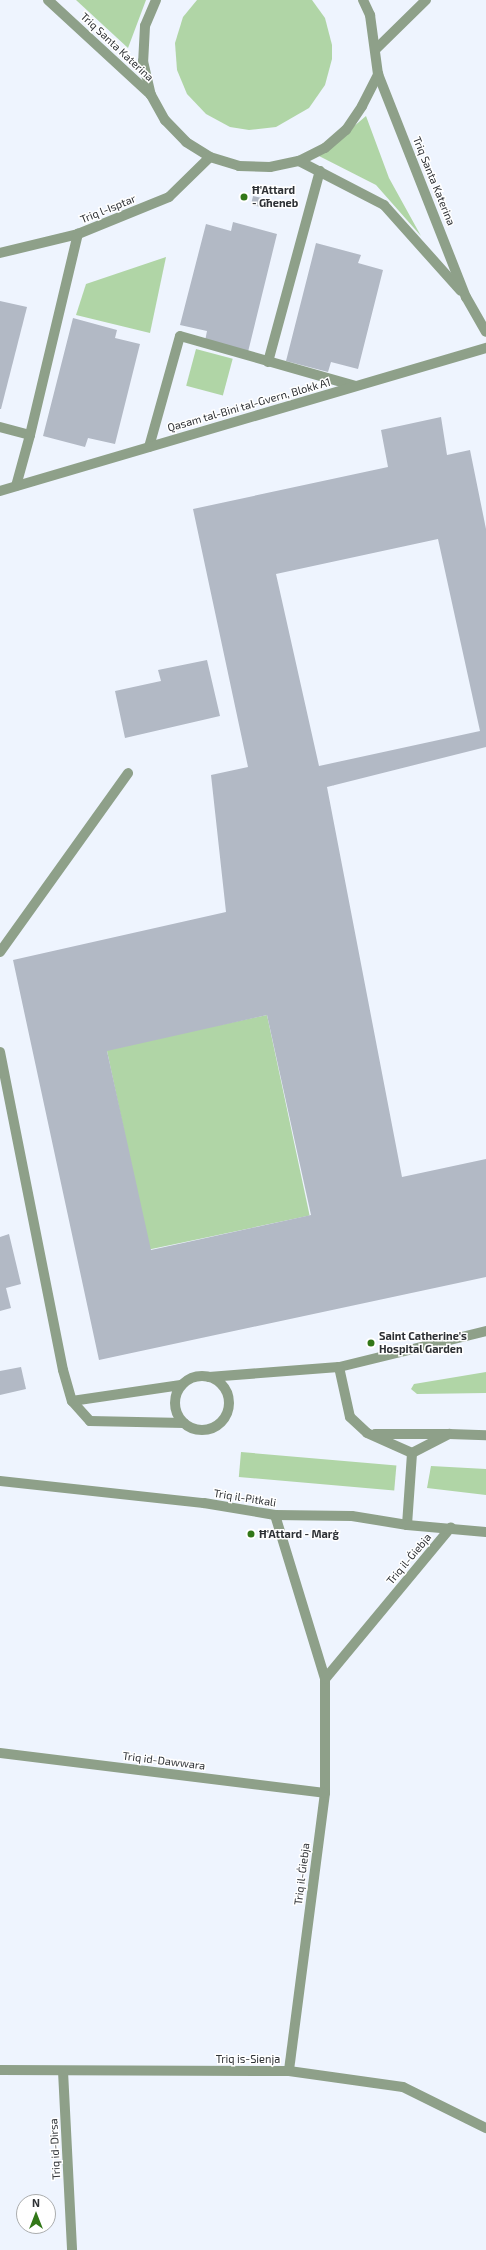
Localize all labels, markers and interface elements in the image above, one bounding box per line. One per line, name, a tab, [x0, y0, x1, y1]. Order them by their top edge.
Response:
street label: Triq Santa Katerina	[78, 10, 156, 84]
street label: Triq Santa Katerina	[410, 135, 458, 227]
place label: Ħ'Attard - Għeneb	[252, 184, 298, 210]
street label: Triq l-Isptar	[78, 192, 138, 226]
marker: Ħ'Attard - Għeneb	[239, 192, 249, 202]
street label: Qasam tal-Bini tal-Gvern, Blokk A1	[166, 375, 332, 435]
place label: Saint Catherine's Hospital Garden	[379, 1330, 467, 1356]
marker: Saint Catherine's Hospital Garden	[366, 1338, 376, 1348]
street label: Triq il-Pitkali	[213, 1487, 277, 1509]
place label: Ħ'Attard - Marġ	[259, 1527, 339, 1541]
marker: Ħ'Attard - Marġ	[246, 1529, 256, 1539]
street label: Triq il-Ġiebja	[384, 1531, 434, 1587]
street label: Triq id-Dawwara	[122, 1749, 206, 1773]
street label: Triq il-Ġiebja	[292, 1842, 312, 1906]
street label: Triq is-Sienja	[216, 2052, 280, 2066]
street label: Triq id-Dirsa	[47, 2118, 63, 2180]
north arrow	[16, 2194, 56, 2234]
text: N	[32, 2196, 40, 2209]

